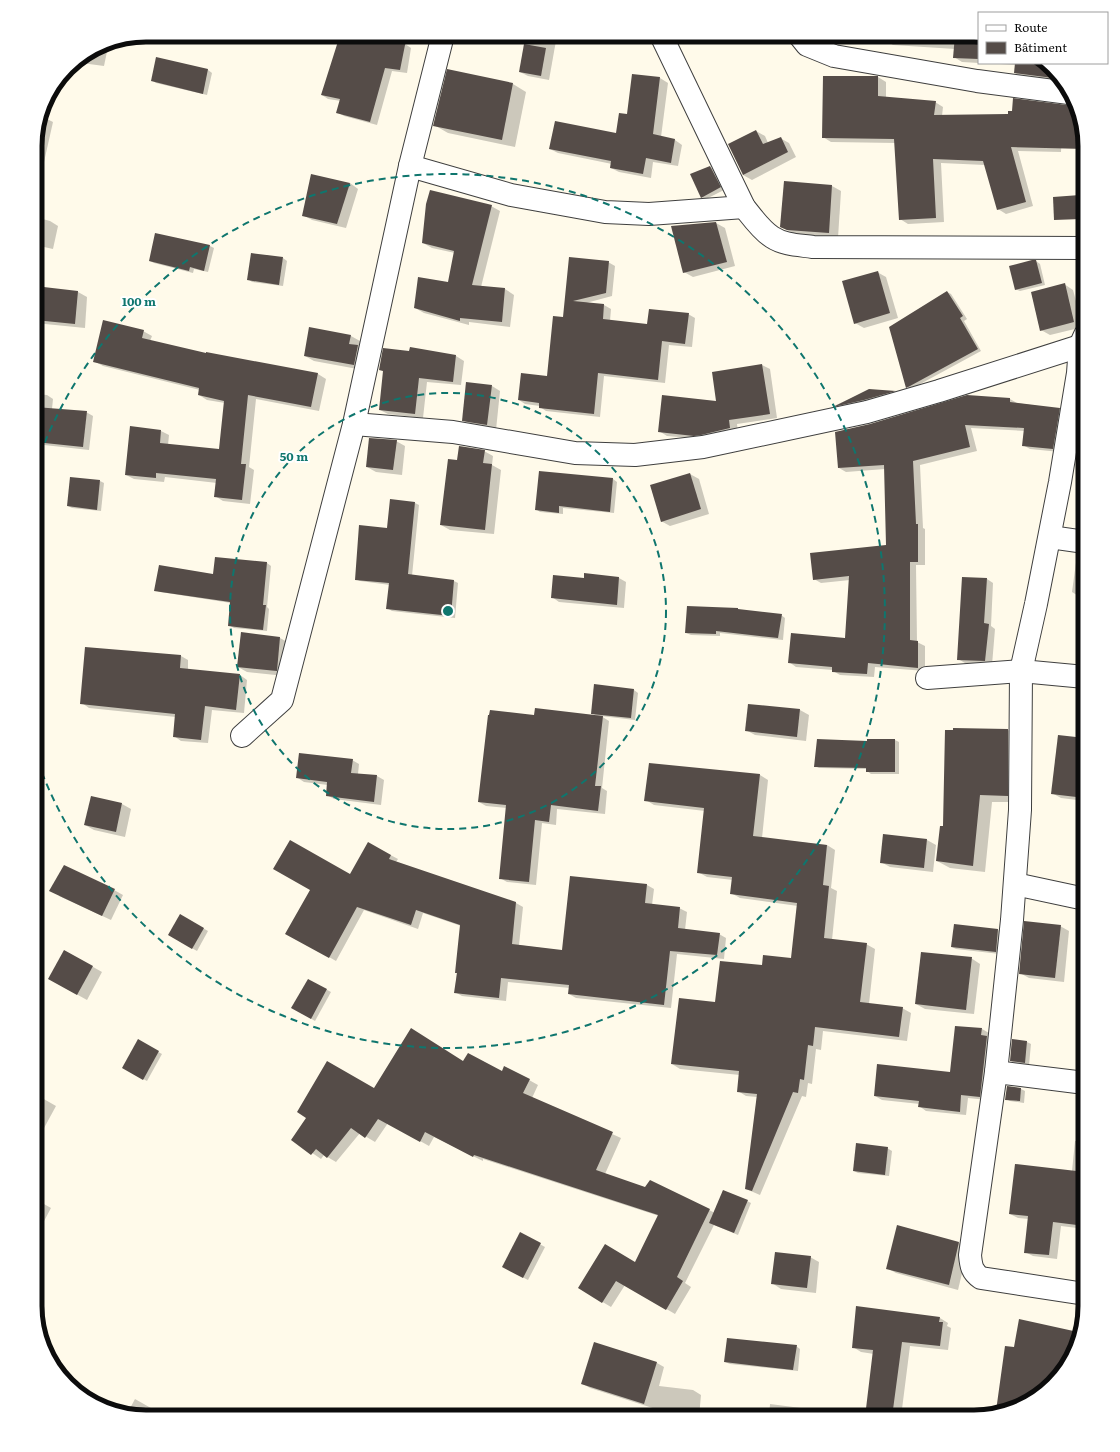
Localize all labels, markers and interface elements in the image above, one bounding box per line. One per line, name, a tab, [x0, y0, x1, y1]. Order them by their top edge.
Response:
legend	[978, 12, 1108, 64]
text: Route	[1014, 18, 1048, 36]
text: Bâtiment	[1014, 38, 1067, 56]
text: 100 m	[122, 292, 156, 310]
text: 50 m	[280, 447, 308, 465]
centre of rings	[441, 604, 455, 618]

